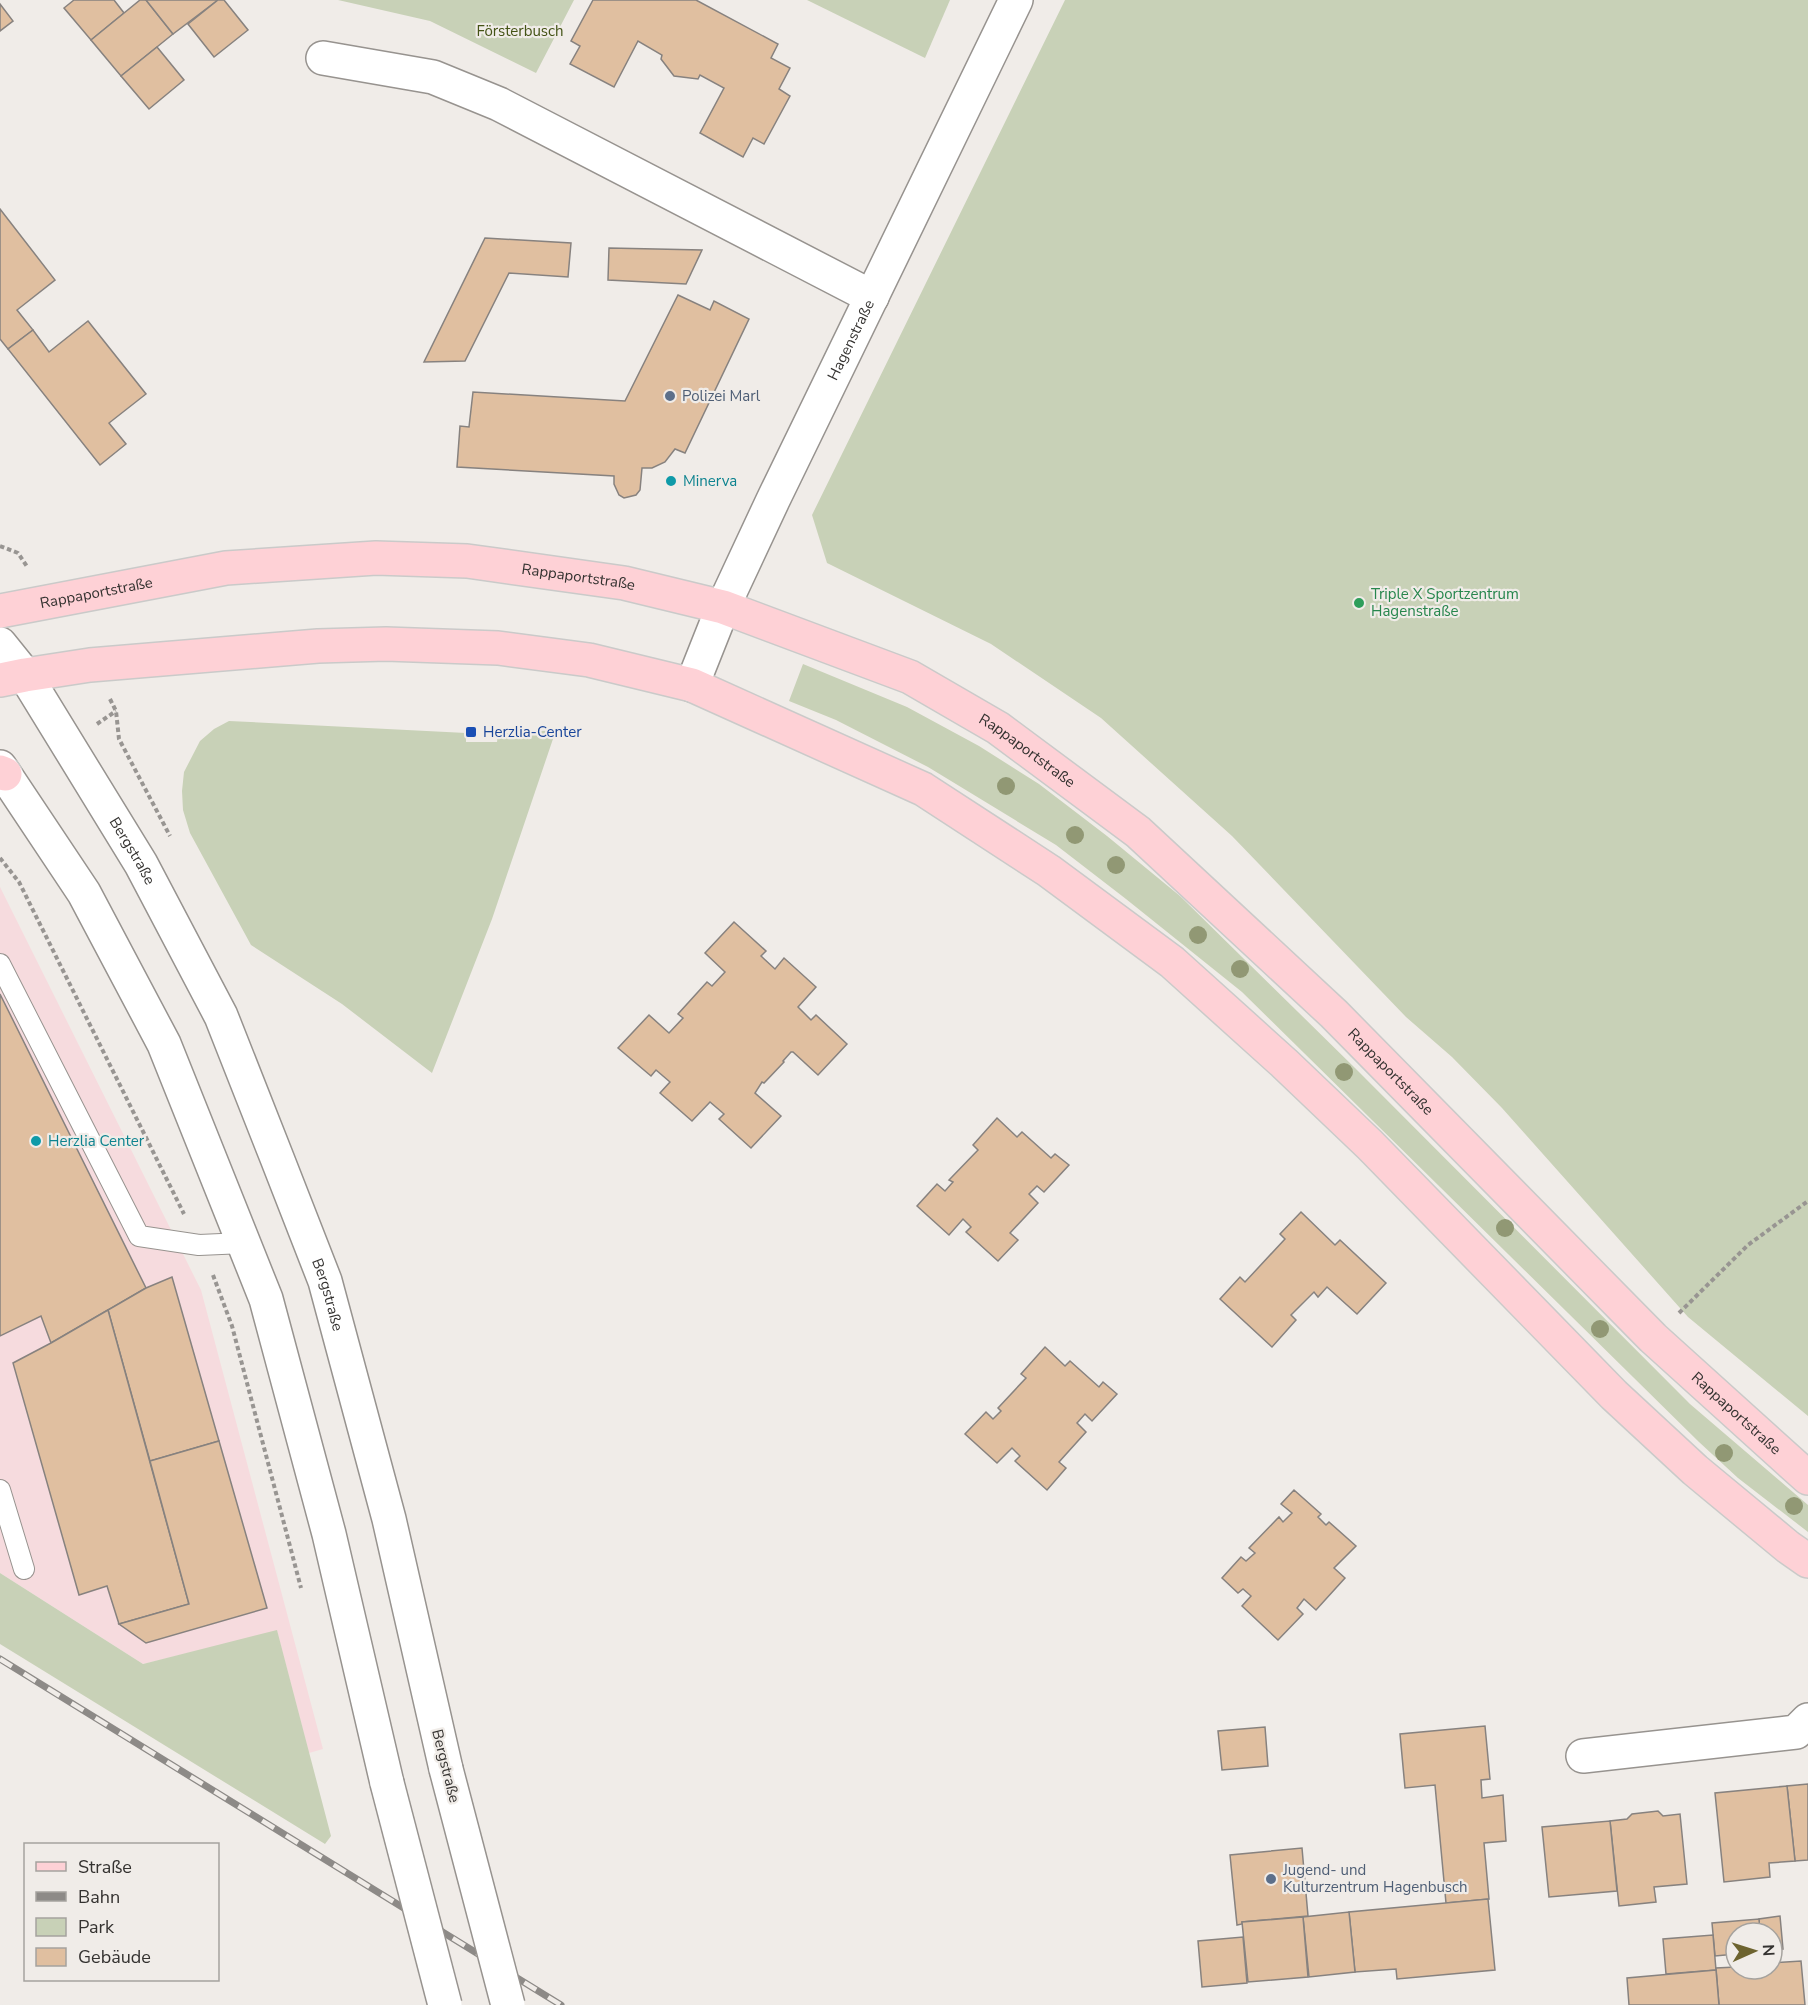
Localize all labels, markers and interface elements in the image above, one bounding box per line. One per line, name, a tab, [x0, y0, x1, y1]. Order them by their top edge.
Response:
park label: Försterbusch	[476, 21, 564, 41]
street label: Hagenstraße	[823, 296, 879, 384]
place label: Polizei Marl	[682, 386, 761, 406]
marker: Polizei Marl	[663, 389, 677, 403]
place label: Minerva	[683, 471, 737, 491]
marker: Minerva	[664, 474, 678, 488]
street label: Rappaportstraße	[520, 559, 637, 595]
street label: Rappaportstraße	[38, 572, 154, 613]
place label: Triple X Sportzentrum Hagenstraße	[1371, 584, 1519, 621]
marker: Triple X Sportzentrum Hagenstraße	[1352, 596, 1366, 610]
street label: Rappaportstraße	[975, 709, 1079, 792]
place label: Herzlia-Center	[483, 722, 582, 742]
marker: Herzlia-Center	[464, 725, 478, 739]
street label: Bergstraße	[105, 813, 160, 888]
street label: Rappaportstraße	[1343, 1024, 1438, 1119]
place label: Herzlia Center	[48, 1131, 145, 1151]
marker: Herzlia Center	[29, 1134, 43, 1148]
street label: Bergstraße	[307, 1255, 348, 1333]
street label: Rappaportstraße	[1687, 1367, 1785, 1459]
street label: Bergstraße	[427, 1727, 465, 1805]
legend	[24, 1843, 219, 1981]
text: Straße	[78, 1855, 132, 1879]
place label: Jugend- und Kulturzentrum Hagenbusch	[1282, 1860, 1468, 1897]
marker: Jugend- und Kulturzentrum Hagenbusch	[1264, 1872, 1278, 1886]
text: Bahn	[78, 1885, 120, 1909]
text: Park	[78, 1915, 115, 1939]
north arrow	[1724, 1921, 1784, 1981]
text: N	[1757, 1944, 1779, 1957]
text: Gebäude	[78, 1945, 151, 1969]

